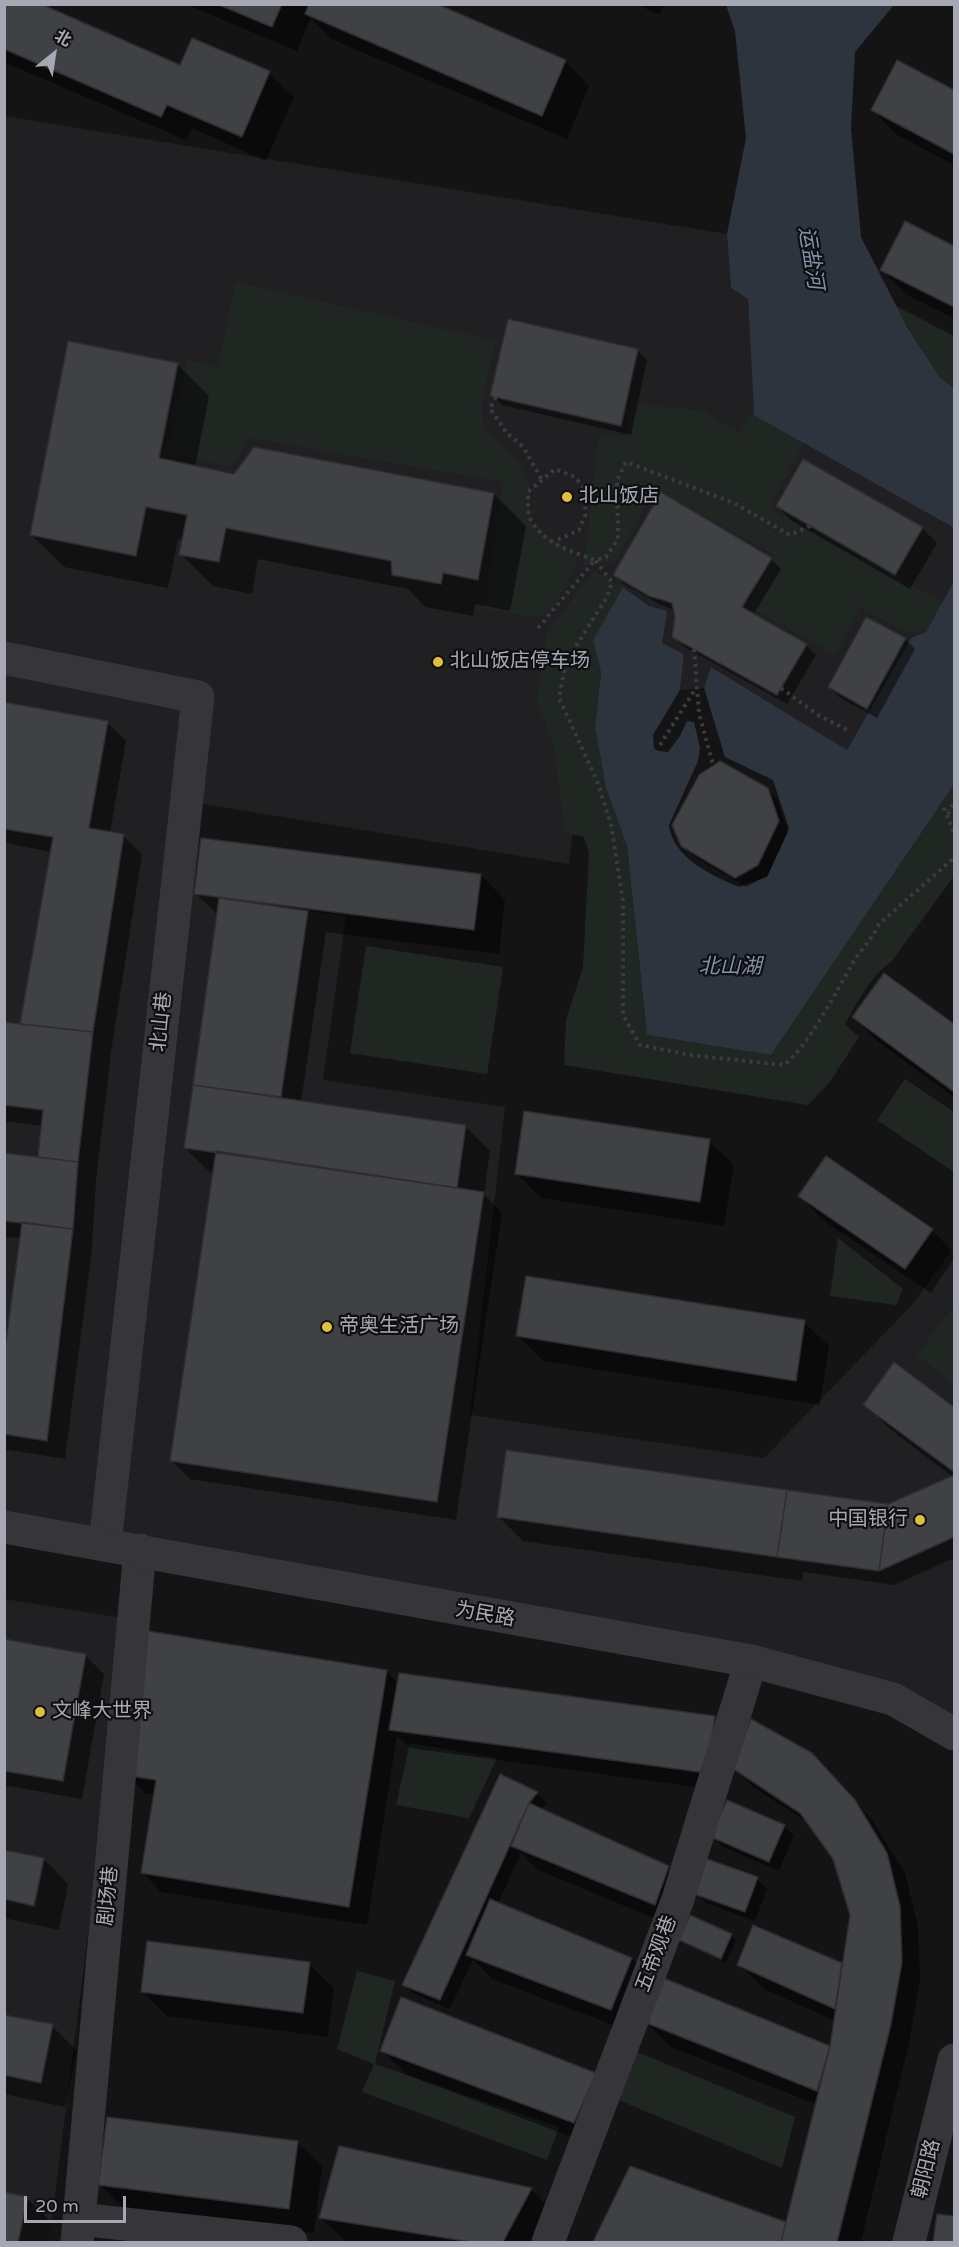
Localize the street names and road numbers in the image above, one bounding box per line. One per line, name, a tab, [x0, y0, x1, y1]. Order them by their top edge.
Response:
street label: 北山巷	[147, 991, 177, 1053]
street label: 为民路	[453, 1598, 517, 1632]
street label: 剧场巷	[94, 1865, 124, 1927]
street label: 五帝观巷	[631, 1912, 683, 1996]
street label: 朝阳路	[908, 2137, 946, 2201]

